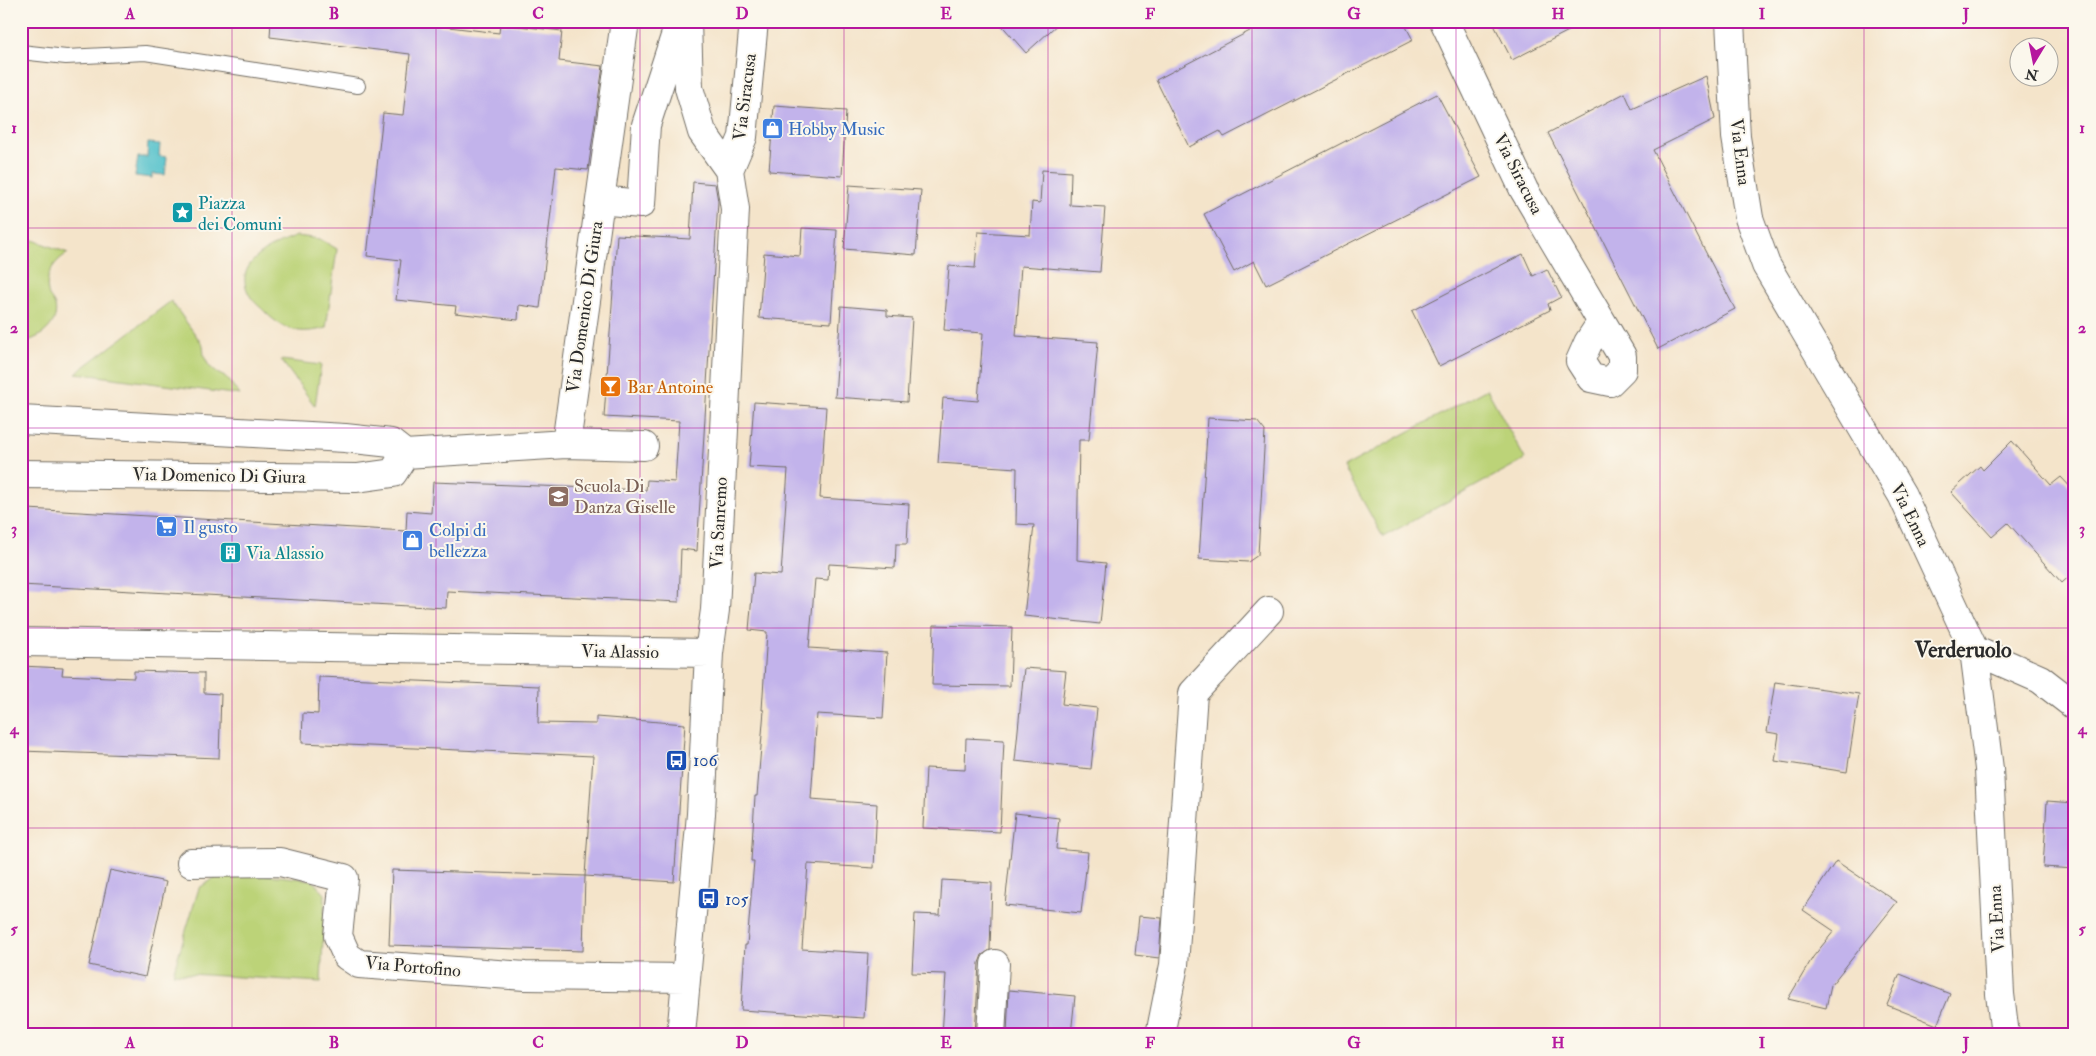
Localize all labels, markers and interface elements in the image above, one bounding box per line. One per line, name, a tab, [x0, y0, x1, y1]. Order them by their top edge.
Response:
text: A	[124, 4, 136, 24]
text: B	[329, 4, 339, 24]
text: C	[532, 4, 544, 24]
text: D	[735, 4, 749, 24]
text: E	[940, 4, 952, 24]
text: F	[1145, 4, 1155, 24]
text: G	[1347, 4, 1361, 24]
text: H	[1551, 4, 1565, 24]
text: I	[1759, 4, 1766, 24]
text: J	[1962, 4, 1970, 25]
north arrow	[2008, 38, 2058, 88]
street label: Via Siracusa	[728, 52, 762, 142]
text: N	[2024, 65, 2040, 84]
shop icon: Hobby Music	[760, 117, 784, 141]
street label: Via Enna	[1724, 117, 1756, 188]
text: 1	[11, 118, 17, 138]
place label: Hobby Music	[788, 118, 885, 141]
text: 1	[2079, 118, 2085, 138]
street label: Via Siracusa	[1488, 130, 1548, 219]
place label: Piazza dei Comuni	[198, 192, 282, 236]
place icon: Piazza dei Comuni	[170, 201, 194, 225]
street label: Via Domenico Di Giura	[562, 219, 609, 395]
text: 2	[10, 318, 18, 338]
text: 2	[2078, 318, 2086, 338]
bar icon: Bar Antoine	[599, 375, 623, 399]
place label: Bar Antoine	[627, 376, 714, 399]
street label: Via Domenico Di Giura	[132, 463, 307, 489]
place label: Scuola Di Danza Giselle	[574, 475, 676, 519]
street label: Via Sanremo	[705, 476, 733, 570]
street label: Via Enna	[1885, 480, 1935, 551]
school or university icon: Scuola Di Danza Giselle	[546, 484, 570, 508]
supermarket icon: Il gusto	[155, 515, 179, 539]
place label: Il gusto	[183, 516, 238, 539]
text: 3	[11, 519, 17, 539]
place label: Colpi di bellezza	[429, 519, 487, 563]
text: 3	[2079, 519, 2085, 539]
shop icon: Colpi di bellezza	[401, 528, 425, 552]
building icon: Via Alassio	[218, 541, 242, 565]
place label: Via Alassio	[246, 542, 324, 565]
district label: Verderuolo	[1913, 636, 2012, 664]
street label: Via Alassio	[581, 640, 659, 664]
text: 4	[9, 719, 20, 739]
text: 4	[2077, 719, 2088, 739]
bus stop icon: 106	[665, 748, 689, 772]
place label: 106	[693, 749, 719, 772]
street label: Via Enna	[1984, 884, 2010, 953]
bus stop icon: 105	[697, 887, 721, 911]
place label: 105	[725, 888, 749, 911]
text: 5	[10, 919, 18, 939]
text: 5	[2078, 919, 2086, 939]
street label: Via Portofino	[364, 951, 462, 983]
text: A	[124, 1033, 136, 1053]
text: B	[329, 1033, 339, 1053]
text: C	[532, 1033, 544, 1053]
text: D	[735, 1033, 749, 1053]
text: E	[940, 1033, 952, 1053]
text: F	[1145, 1033, 1155, 1053]
text: G	[1347, 1033, 1361, 1053]
text: H	[1551, 1033, 1565, 1053]
text: I	[1759, 1033, 1766, 1053]
text: J	[1962, 1033, 1970, 1054]

